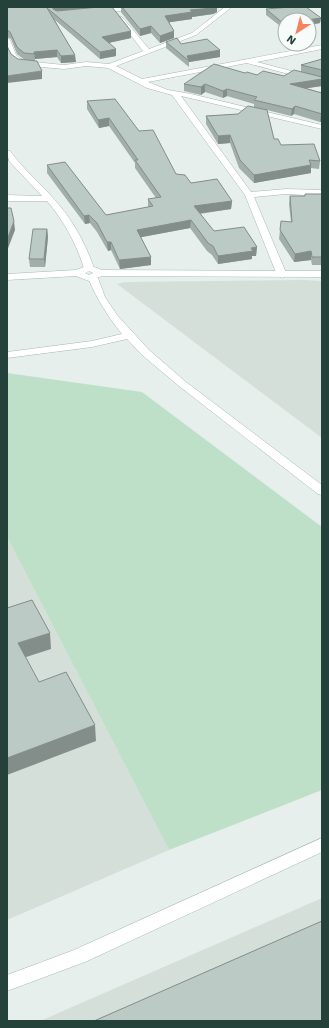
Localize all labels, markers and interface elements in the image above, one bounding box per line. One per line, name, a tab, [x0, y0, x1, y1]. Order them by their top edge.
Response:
north arrow	[277, 12, 317, 52]
text: N	[284, 32, 299, 47]

